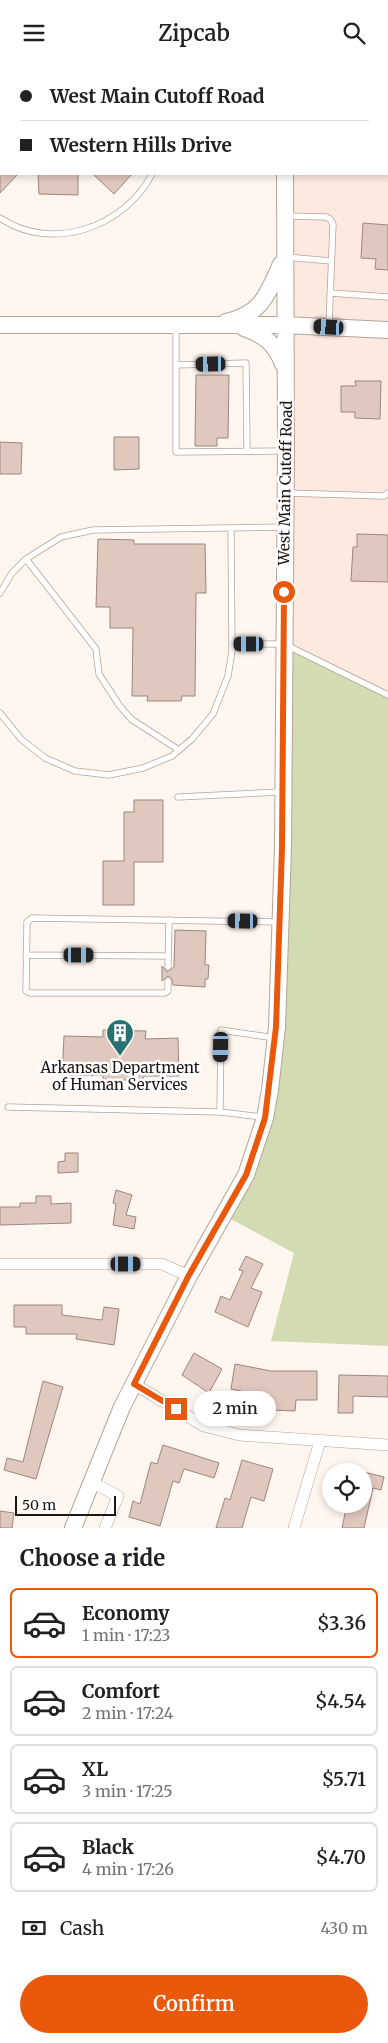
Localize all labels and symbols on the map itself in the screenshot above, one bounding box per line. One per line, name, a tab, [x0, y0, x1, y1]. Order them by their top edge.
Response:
car	[313, 319, 344, 335]
car	[195, 356, 226, 372]
street label: West Main Cutoff Road	[274, 400, 296, 567]
route start	[273, 581, 295, 603]
car	[234, 637, 264, 652]
car	[227, 913, 258, 929]
car	[64, 948, 94, 963]
building icon: Arkansas Department of Human Services	[105, 1018, 135, 1057]
car	[213, 1032, 228, 1062]
place label: Arkansas Department of Human Services	[40, 1058, 200, 1094]
car	[111, 1257, 141, 1272]
callout: 2 min	[194, 1391, 276, 1427]
route end	[165, 1398, 187, 1420]
scale bar	[15, 1493, 116, 1516]

